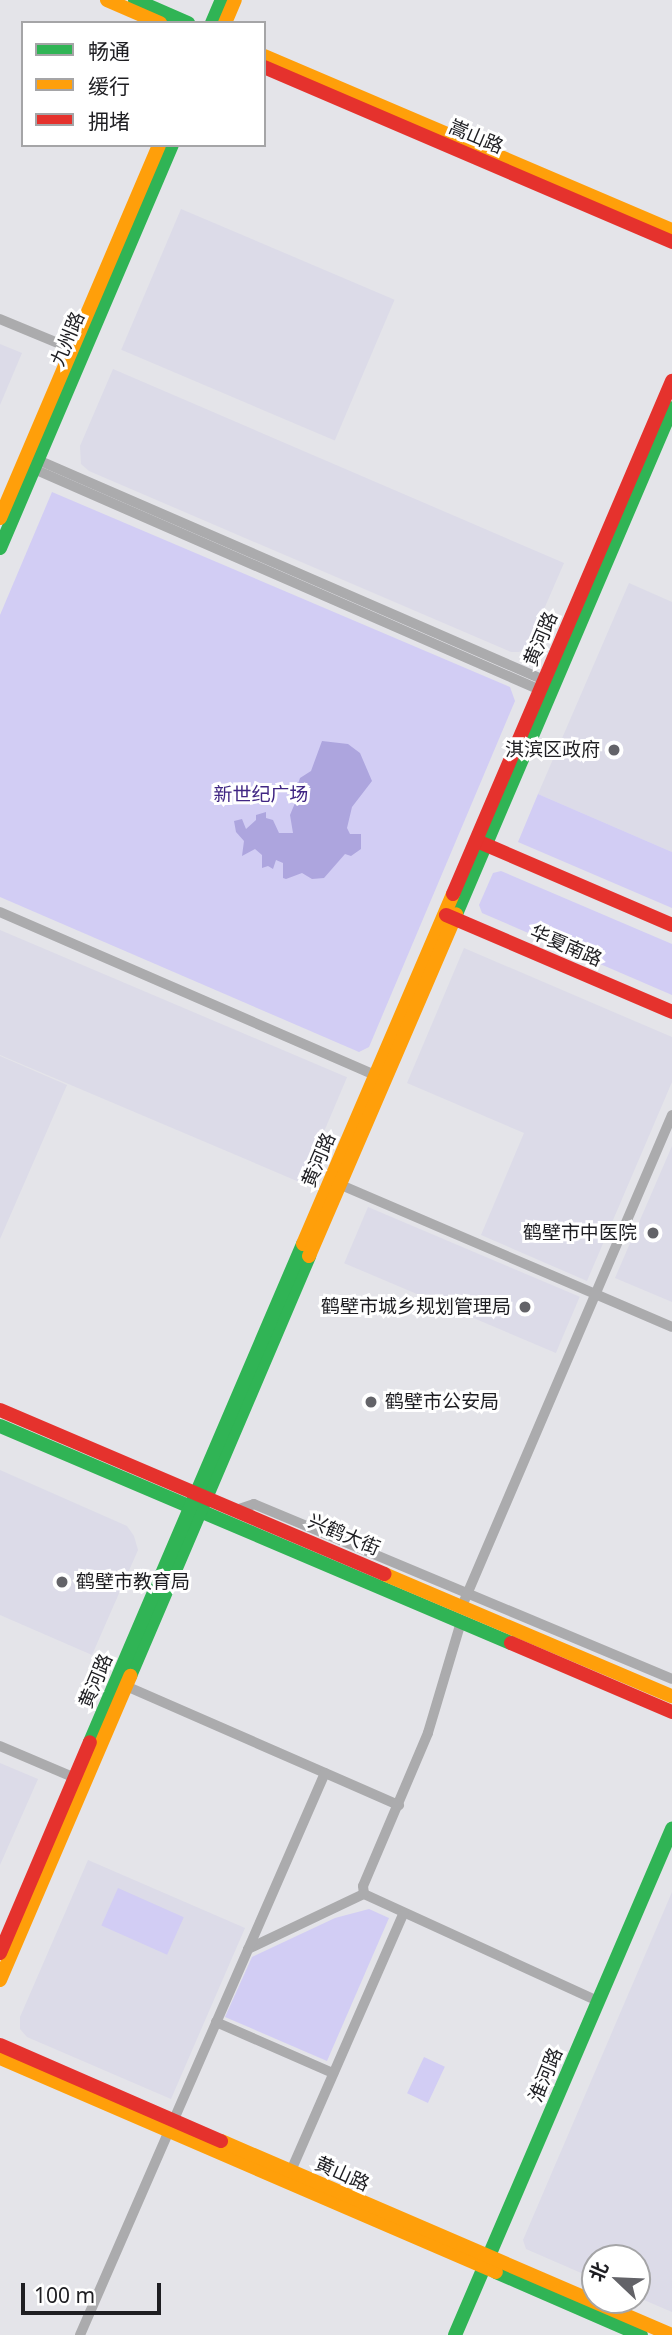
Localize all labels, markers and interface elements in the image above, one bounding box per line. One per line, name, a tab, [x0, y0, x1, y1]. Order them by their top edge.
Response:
legend	[21, 21, 266, 147]
text: 畅通	[88, 37, 130, 65]
text: 缓行	[88, 72, 130, 100]
text: 拥堵	[88, 107, 130, 135]
street label: 嵩山路	[445, 115, 507, 159]
street label: 九州路	[46, 308, 90, 370]
street label: 黄河路	[519, 608, 563, 670]
place label: 淇滨区政府	[505, 739, 600, 761]
marker: 淇滨区政府	[606, 742, 622, 758]
park label: 新世纪广场	[214, 784, 308, 806]
street label: 华夏南路	[527, 921, 605, 971]
street label: 黄河路	[297, 1129, 341, 1191]
place label: 鹤壁市中医院	[523, 1222, 637, 1244]
marker: 鹤壁市中医院	[643, 1223, 663, 1243]
place label: 鹤壁市城乡规划管理局	[321, 1296, 511, 1318]
marker: 鹤壁市城乡规划管理局	[517, 1299, 533, 1315]
place label: 鹤壁市公安局	[385, 1391, 499, 1413]
marker: 鹤壁市公安局	[363, 1394, 379, 1410]
street label: 兴鹤大街	[305, 1510, 383, 1560]
place label: 鹤壁市教育局	[76, 1571, 190, 1593]
marker: 鹤壁市教育局	[54, 1574, 70, 1590]
street label: 黄河路	[74, 1650, 118, 1712]
street label: 淮河路	[524, 2044, 568, 2106]
street label: 黄山路	[311, 2152, 373, 2196]
north arrow	[581, 2244, 651, 2314]
text: 北	[583, 2258, 614, 2285]
scale bar	[24, 2268, 164, 2312]
text: 100 m	[34, 2281, 95, 2309]

